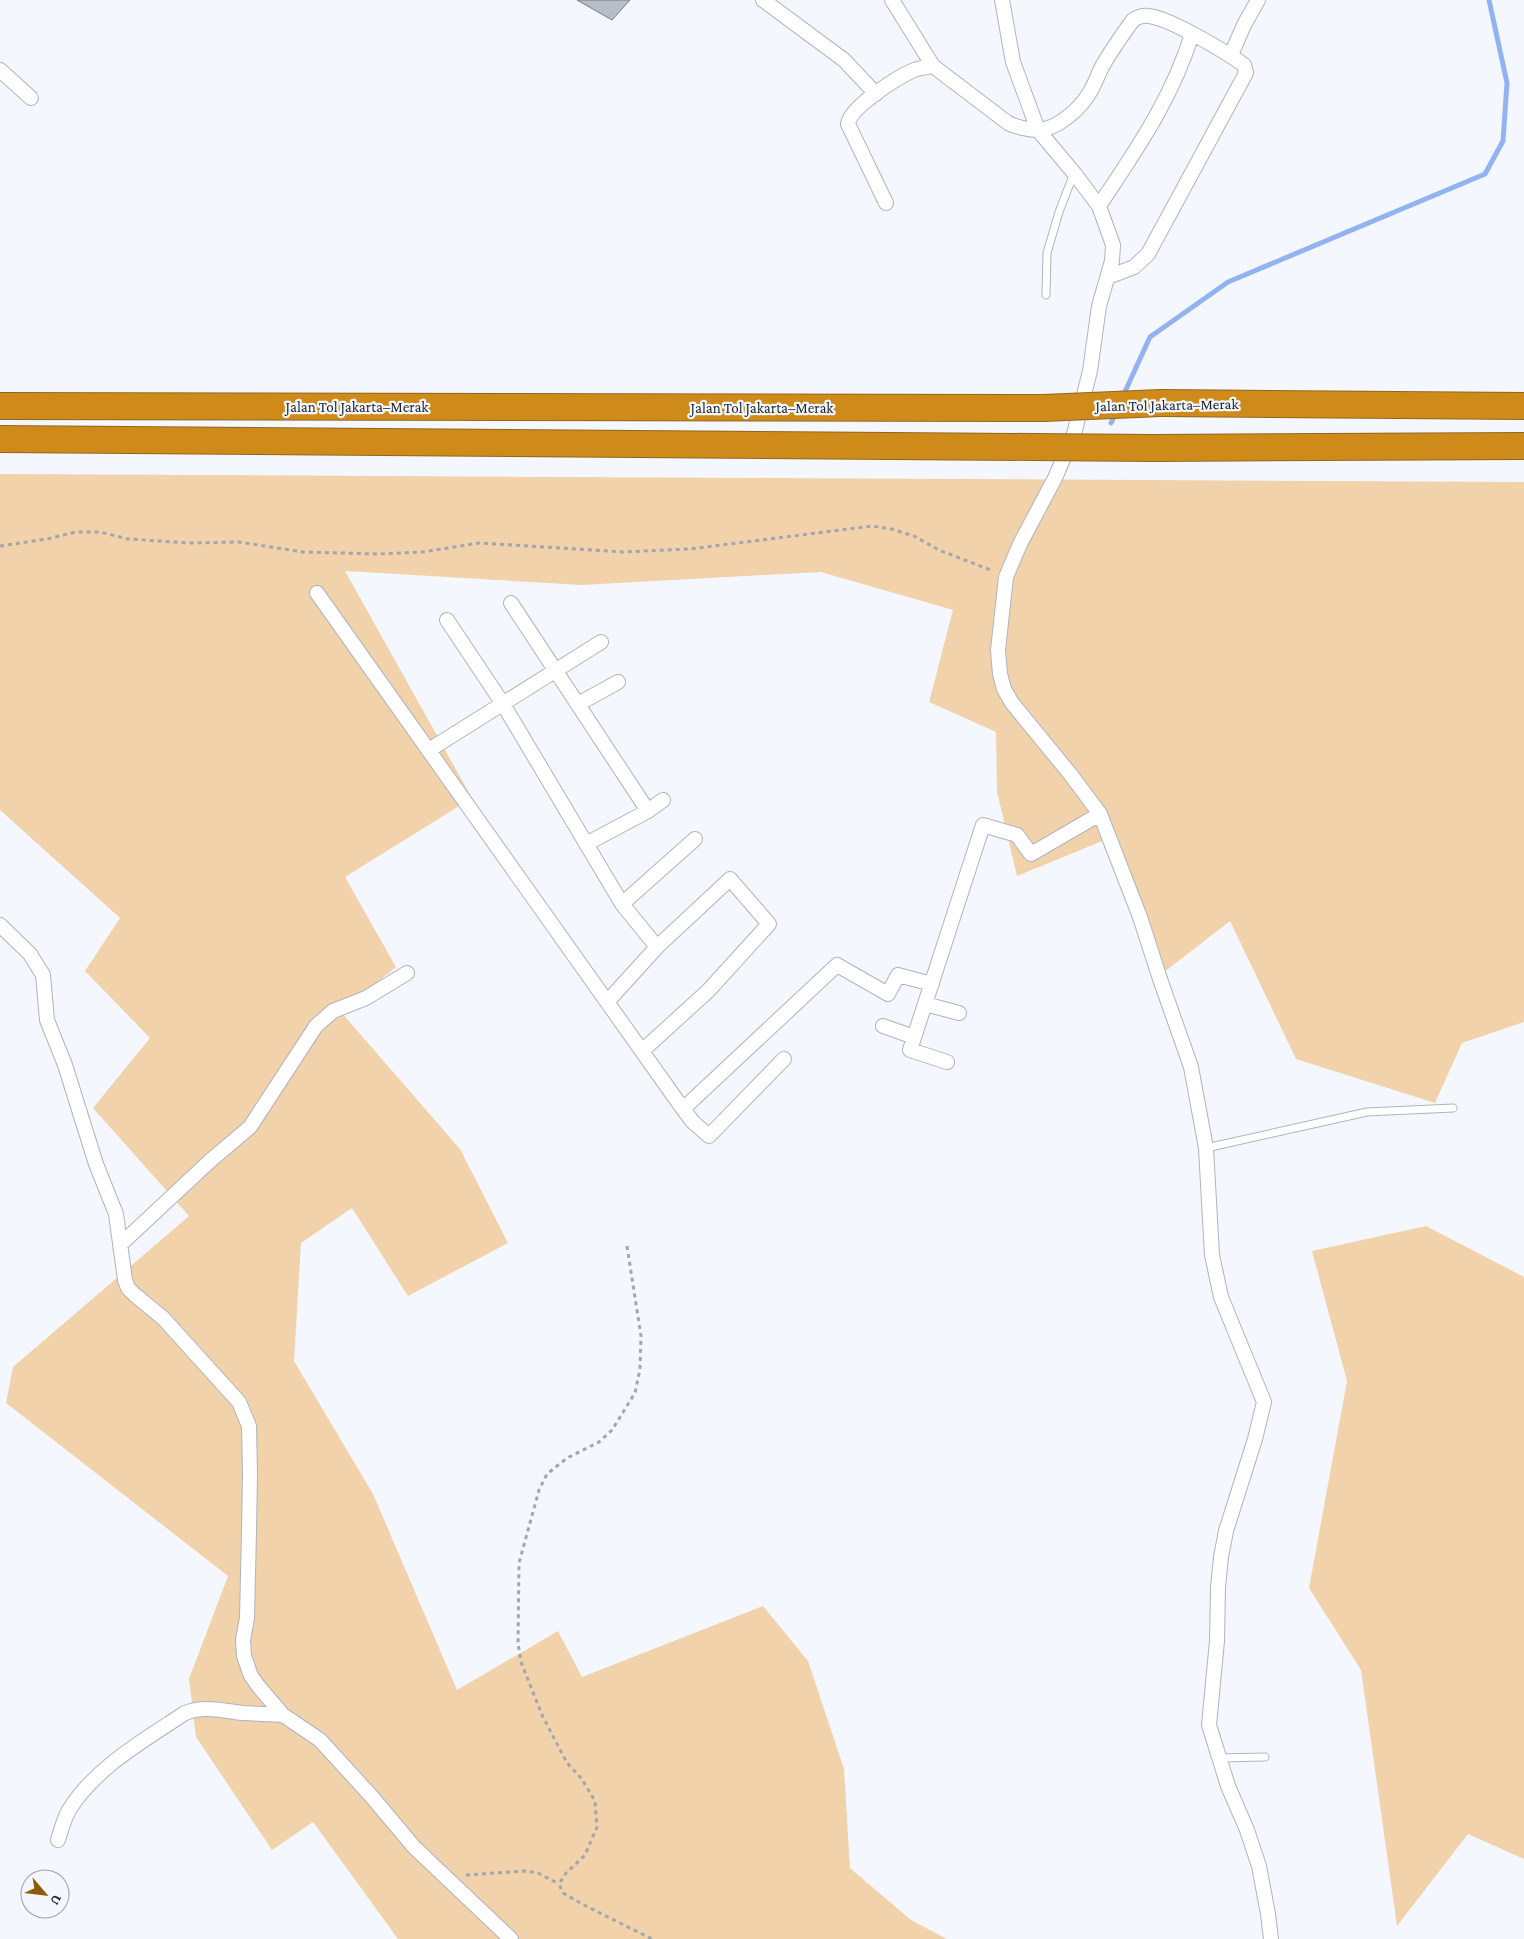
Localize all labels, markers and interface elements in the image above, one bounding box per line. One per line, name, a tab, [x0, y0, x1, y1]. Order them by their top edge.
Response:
street label: Jalan Tol Jakarta–Merak	[1093, 396, 1239, 415]
street label: Jalan Tol Jakarta–Merak	[284, 399, 429, 416]
street label: Jalan Tol Jakarta–Merak	[689, 400, 834, 417]
north arrow	[20, 1869, 70, 1919]
text: U	[47, 1892, 66, 1908]

